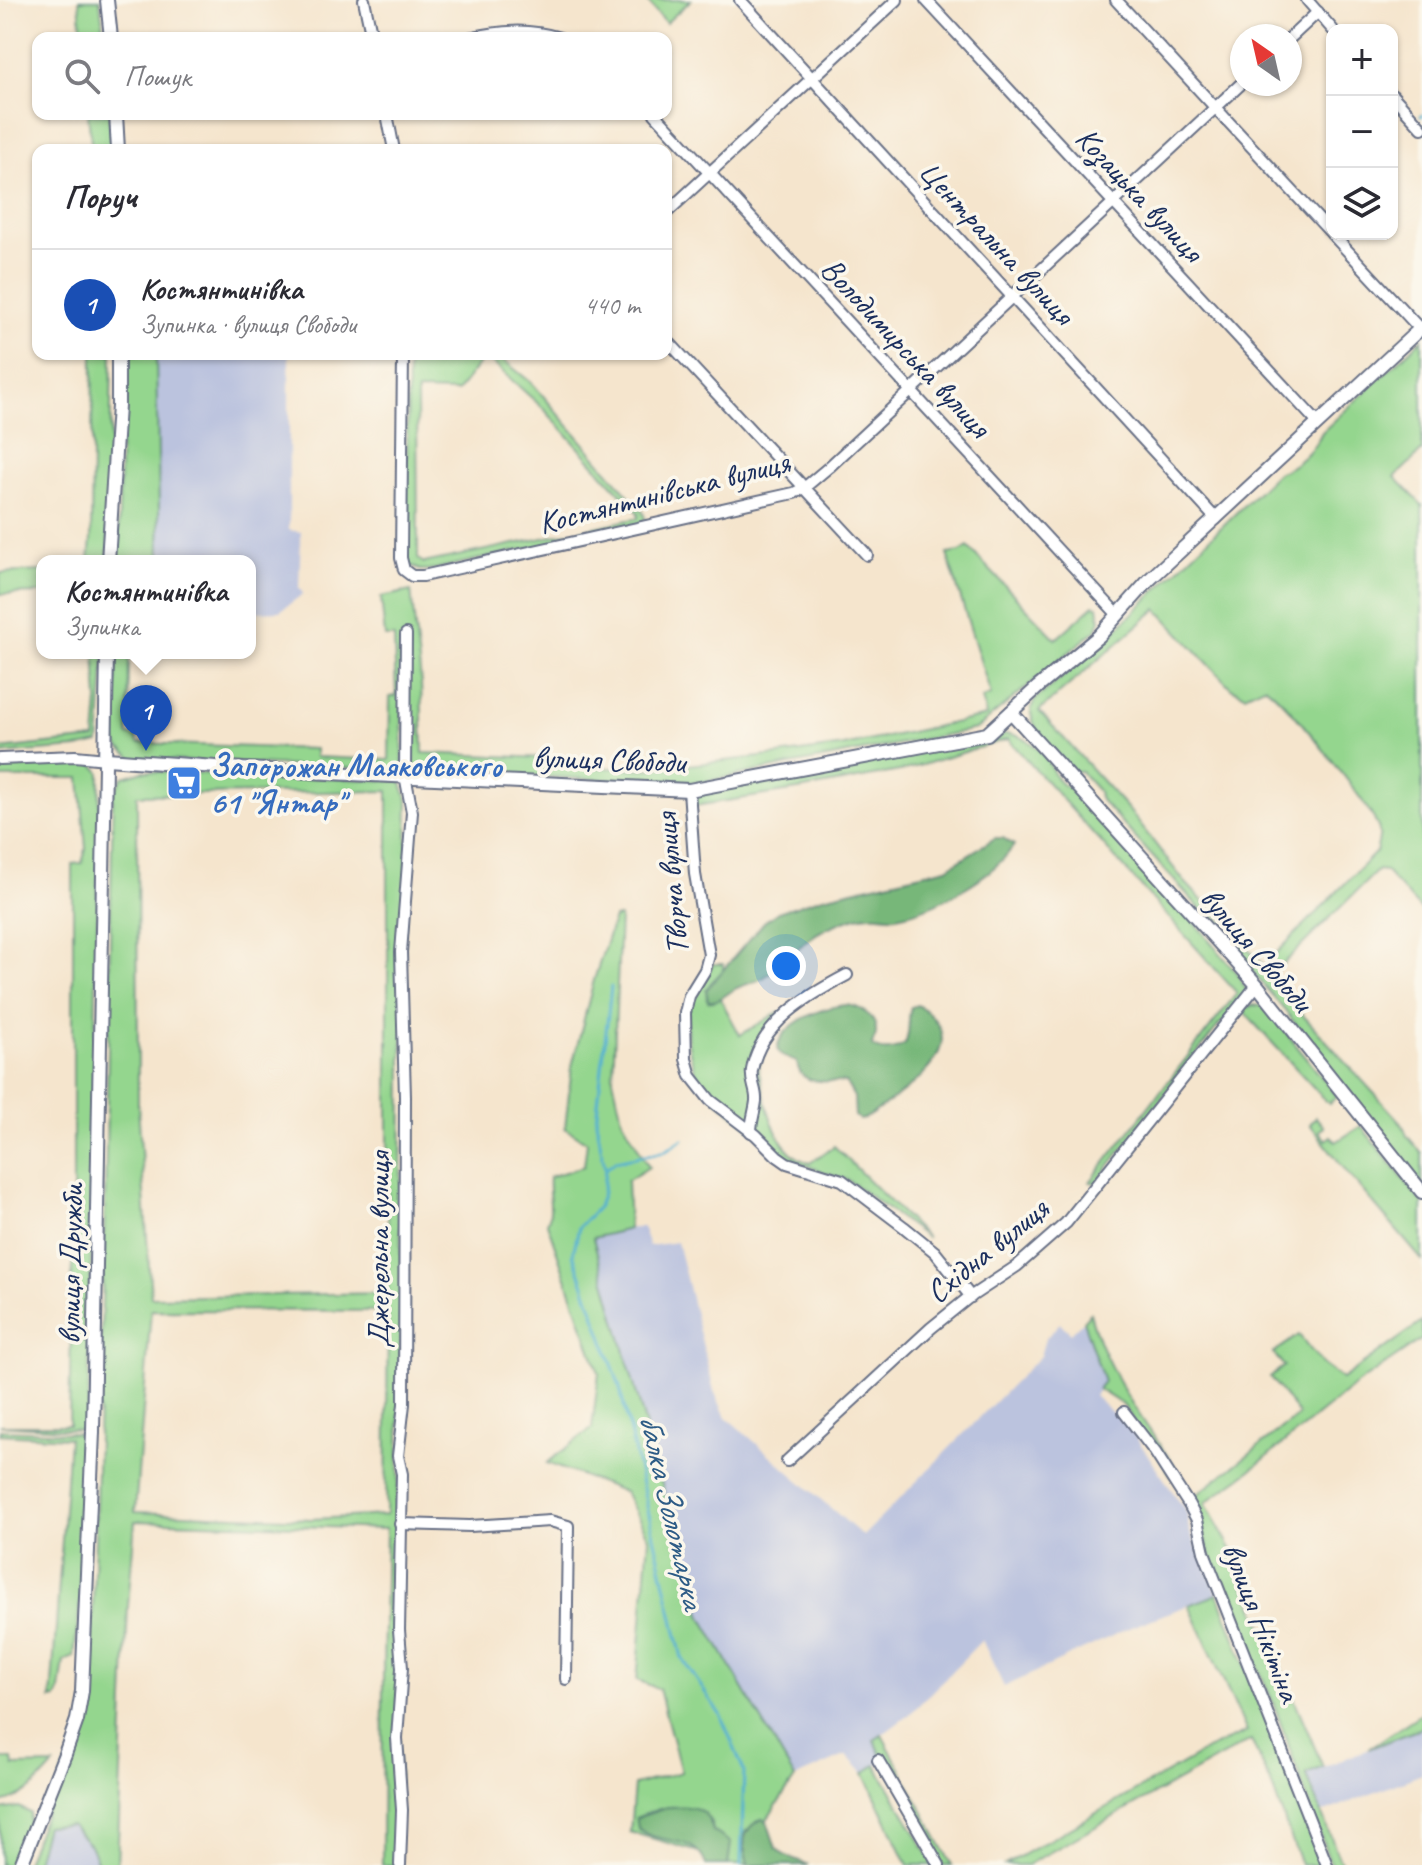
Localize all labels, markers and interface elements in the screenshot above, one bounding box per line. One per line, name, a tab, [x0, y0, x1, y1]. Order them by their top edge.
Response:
north arrow	[1230, 24, 1302, 96]
map controls	[1326, 24, 1398, 240]
button: +	[1326, 24, 1398, 96]
search box	[32, 32, 672, 120]
icon: search	[60, 54, 104, 98]
text: Пошук	[124, 57, 191, 95]
button: −	[1326, 96, 1398, 168]
street label: Козацька вулиця	[1067, 118, 1214, 272]
street label: Центральна вулиця	[910, 151, 1085, 335]
button: layers	[1326, 168, 1398, 240]
text: Поруч	[64, 175, 137, 218]
street label: Володимирська вулиця	[812, 249, 1001, 447]
text: Костянтинівка	[140, 270, 303, 308]
text: 1	[84, 289, 96, 322]
text: 440 m	[584, 289, 640, 322]
text: Зупинка · вулиця Свободи	[140, 308, 356, 341]
street label: Костянтинівська вулиця	[534, 441, 795, 543]
popup	[36, 555, 256, 659]
text: Костянтинівка	[65, 572, 227, 610]
text: Зупинка	[65, 610, 139, 643]
pin: 1	[120, 685, 172, 751]
street label: вулиця Свободи	[532, 736, 688, 783]
place label: Запорожан Маяковського 61 "Янтар"	[210, 745, 503, 823]
supermarket icon: Запорожан Маяковського 61 "Янтар"	[165, 764, 203, 802]
street label: Творча вулиця	[645, 810, 698, 956]
street label: вулиця Свободи	[1191, 878, 1324, 1022]
your location	[766, 946, 806, 986]
street label: Джерельна вулиця	[358, 1150, 399, 1348]
street label: вулиця Дружби	[49, 1182, 92, 1345]
street label: Східна вулиця	[918, 1188, 1058, 1312]
water label: балка Золотарка	[629, 1410, 717, 1616]
street label: вулиця Нікітіна	[1212, 1537, 1311, 1709]

